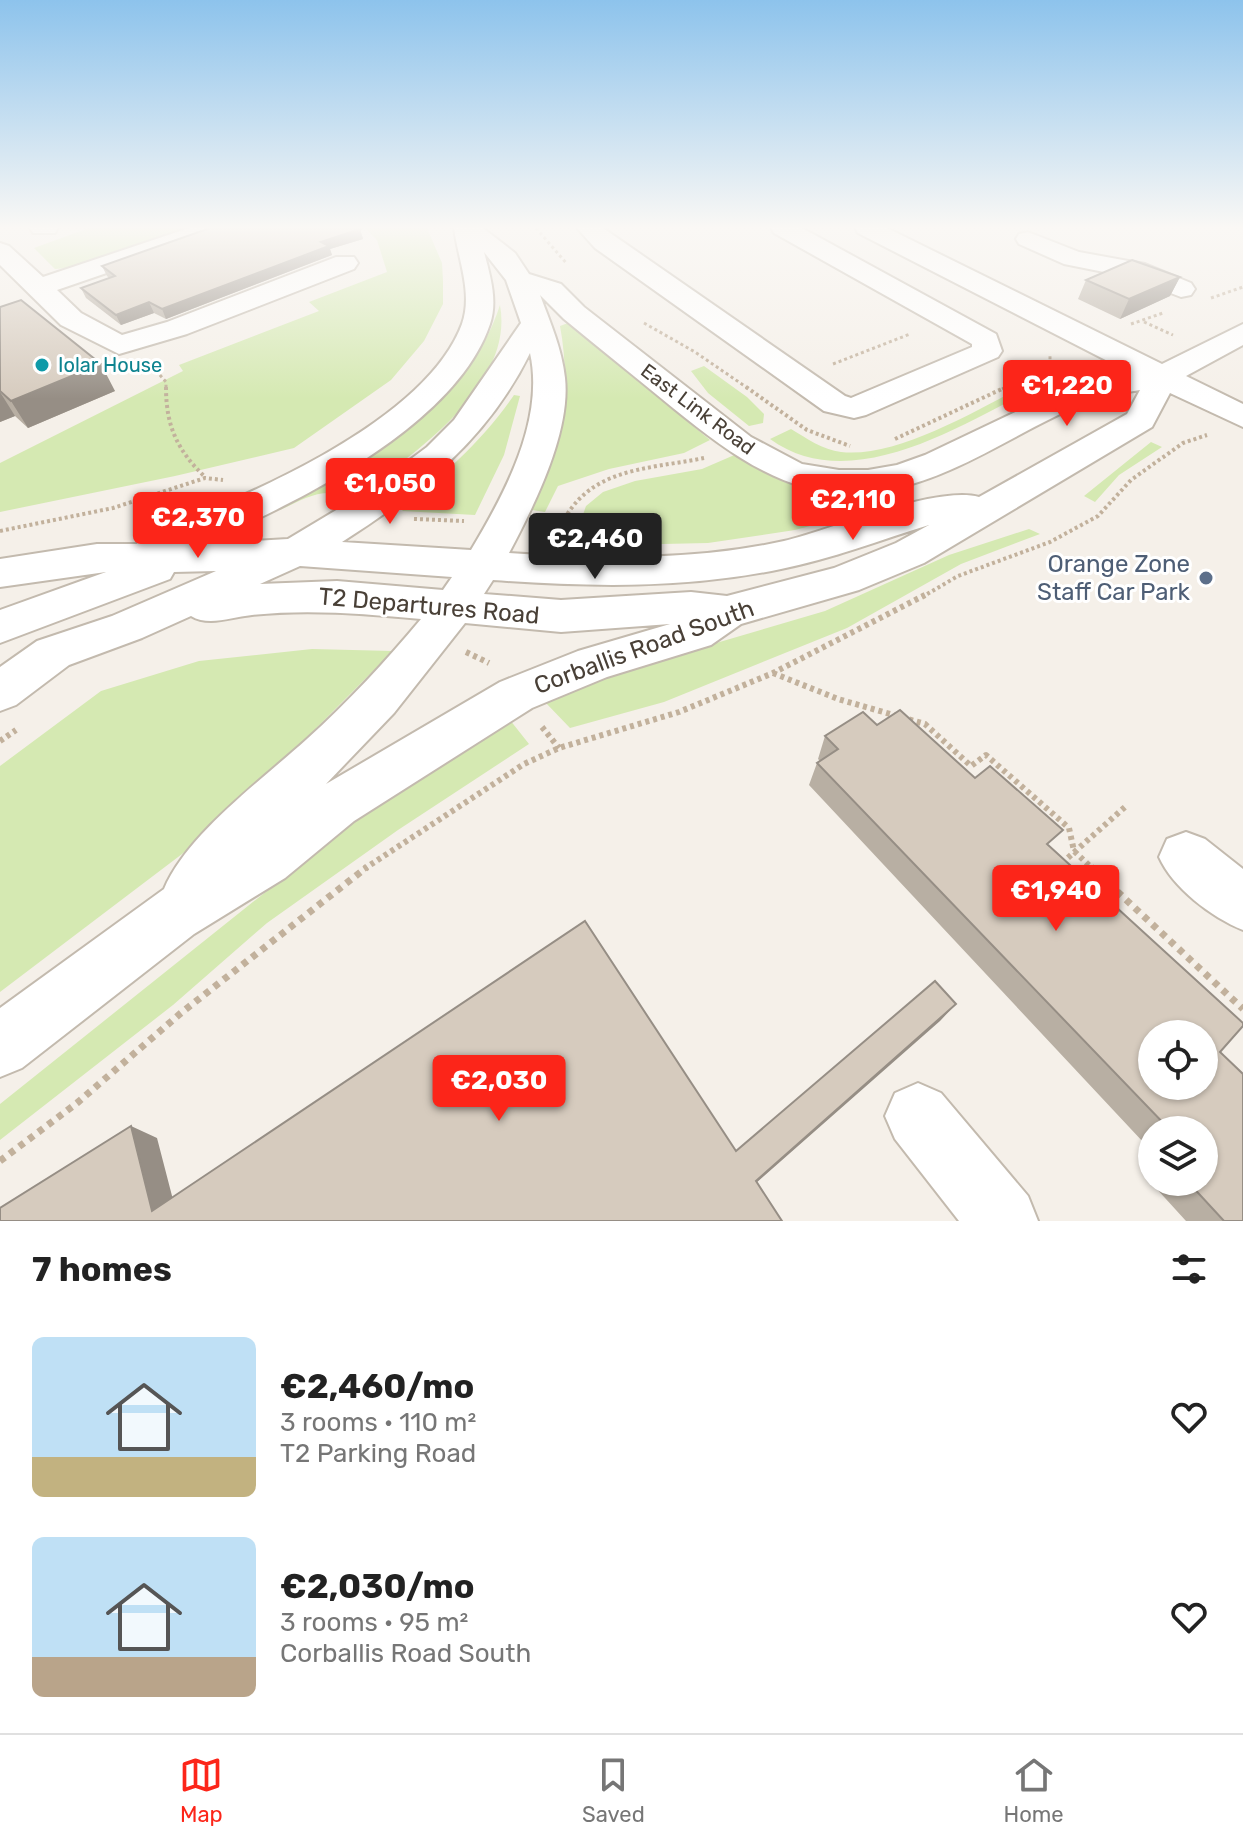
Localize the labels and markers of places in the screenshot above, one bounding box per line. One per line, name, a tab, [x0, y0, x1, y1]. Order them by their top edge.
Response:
place label: Iolar House	[58, 353, 162, 377]
marker: Iolar House	[33, 356, 51, 374]
pin: €1,220	[1002, 360, 1132, 428]
pin: €1,050	[325, 458, 455, 526]
pin: €2,110	[788, 474, 918, 542]
pin: €2,370	[133, 492, 263, 560]
pin: €2,460	[530, 513, 660, 581]
place label: Orange Zone Staff Car Park	[1037, 550, 1191, 606]
marker: Orange Zone Staff Car Park	[1197, 569, 1215, 587]
pin: €1,940	[991, 865, 1121, 933]
pin: €2,030	[434, 1055, 564, 1123]

